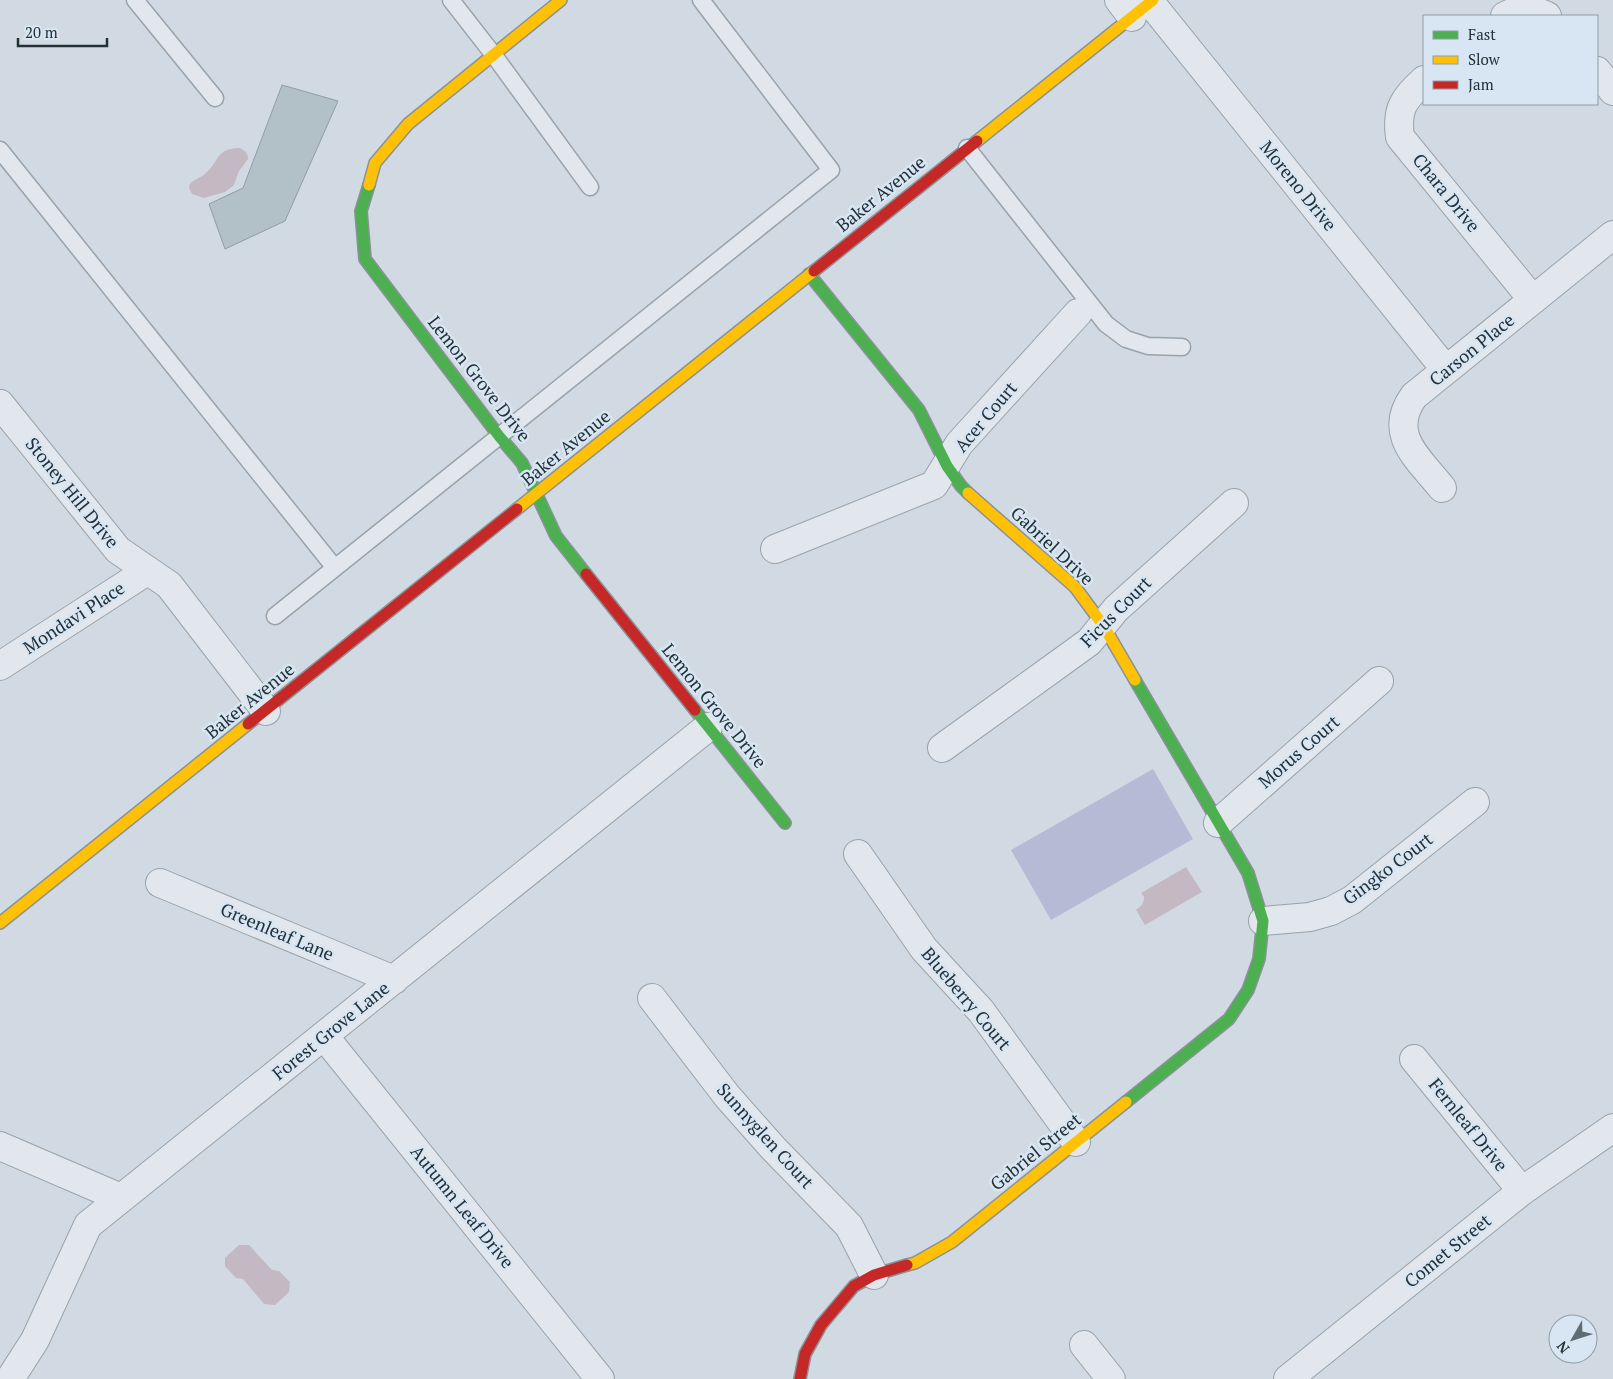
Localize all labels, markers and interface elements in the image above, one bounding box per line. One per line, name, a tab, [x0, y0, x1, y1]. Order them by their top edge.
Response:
scale bar	[18, 15, 106, 47]
legend	[1423, 15, 1598, 105]
text: 20 m	[25, 22, 58, 42]
text: Fast	[1468, 24, 1496, 44]
text: Slow	[1468, 49, 1501, 69]
text: Jam	[1468, 74, 1494, 94]
street label: Moreno Drive	[1255, 135, 1343, 235]
street label: Chara Drive	[1408, 148, 1486, 237]
street label: Baker Avenue	[831, 150, 930, 237]
street label: Carson Place	[1424, 308, 1519, 391]
street label: Lemon Grove Drive	[423, 310, 537, 446]
street label: Acer Court	[949, 376, 1022, 457]
street label: Baker Avenue	[516, 404, 615, 491]
street label: Stoney Hill Drive	[21, 432, 125, 553]
street label: Gabriel Drive	[1006, 501, 1099, 590]
street label: Ficus Court	[1075, 570, 1156, 652]
street label: Mondavi Place	[18, 575, 129, 659]
street label: Lemon Grove Drive	[657, 638, 772, 773]
street label: Baker Avenue	[200, 657, 299, 744]
street label: Morus Court	[1253, 709, 1344, 793]
street label: Gingko Court	[1338, 826, 1437, 910]
street label: Greenleaf Lane	[217, 896, 338, 966]
street label: Blueberry Court	[917, 942, 1017, 1055]
street label: Forest Grove Lane	[267, 975, 394, 1085]
street label: Fernleaf Drive	[1424, 1073, 1514, 1176]
street label: Sunnyglen Court	[712, 1077, 820, 1193]
street label: Gabriel Street	[985, 1107, 1086, 1195]
street label: Autumn Leaf Drive	[406, 1140, 520, 1273]
street label: Comet Street	[1399, 1208, 1496, 1293]
north arrow	[1548, 1314, 1598, 1364]
text: N	[1552, 1337, 1573, 1358]

